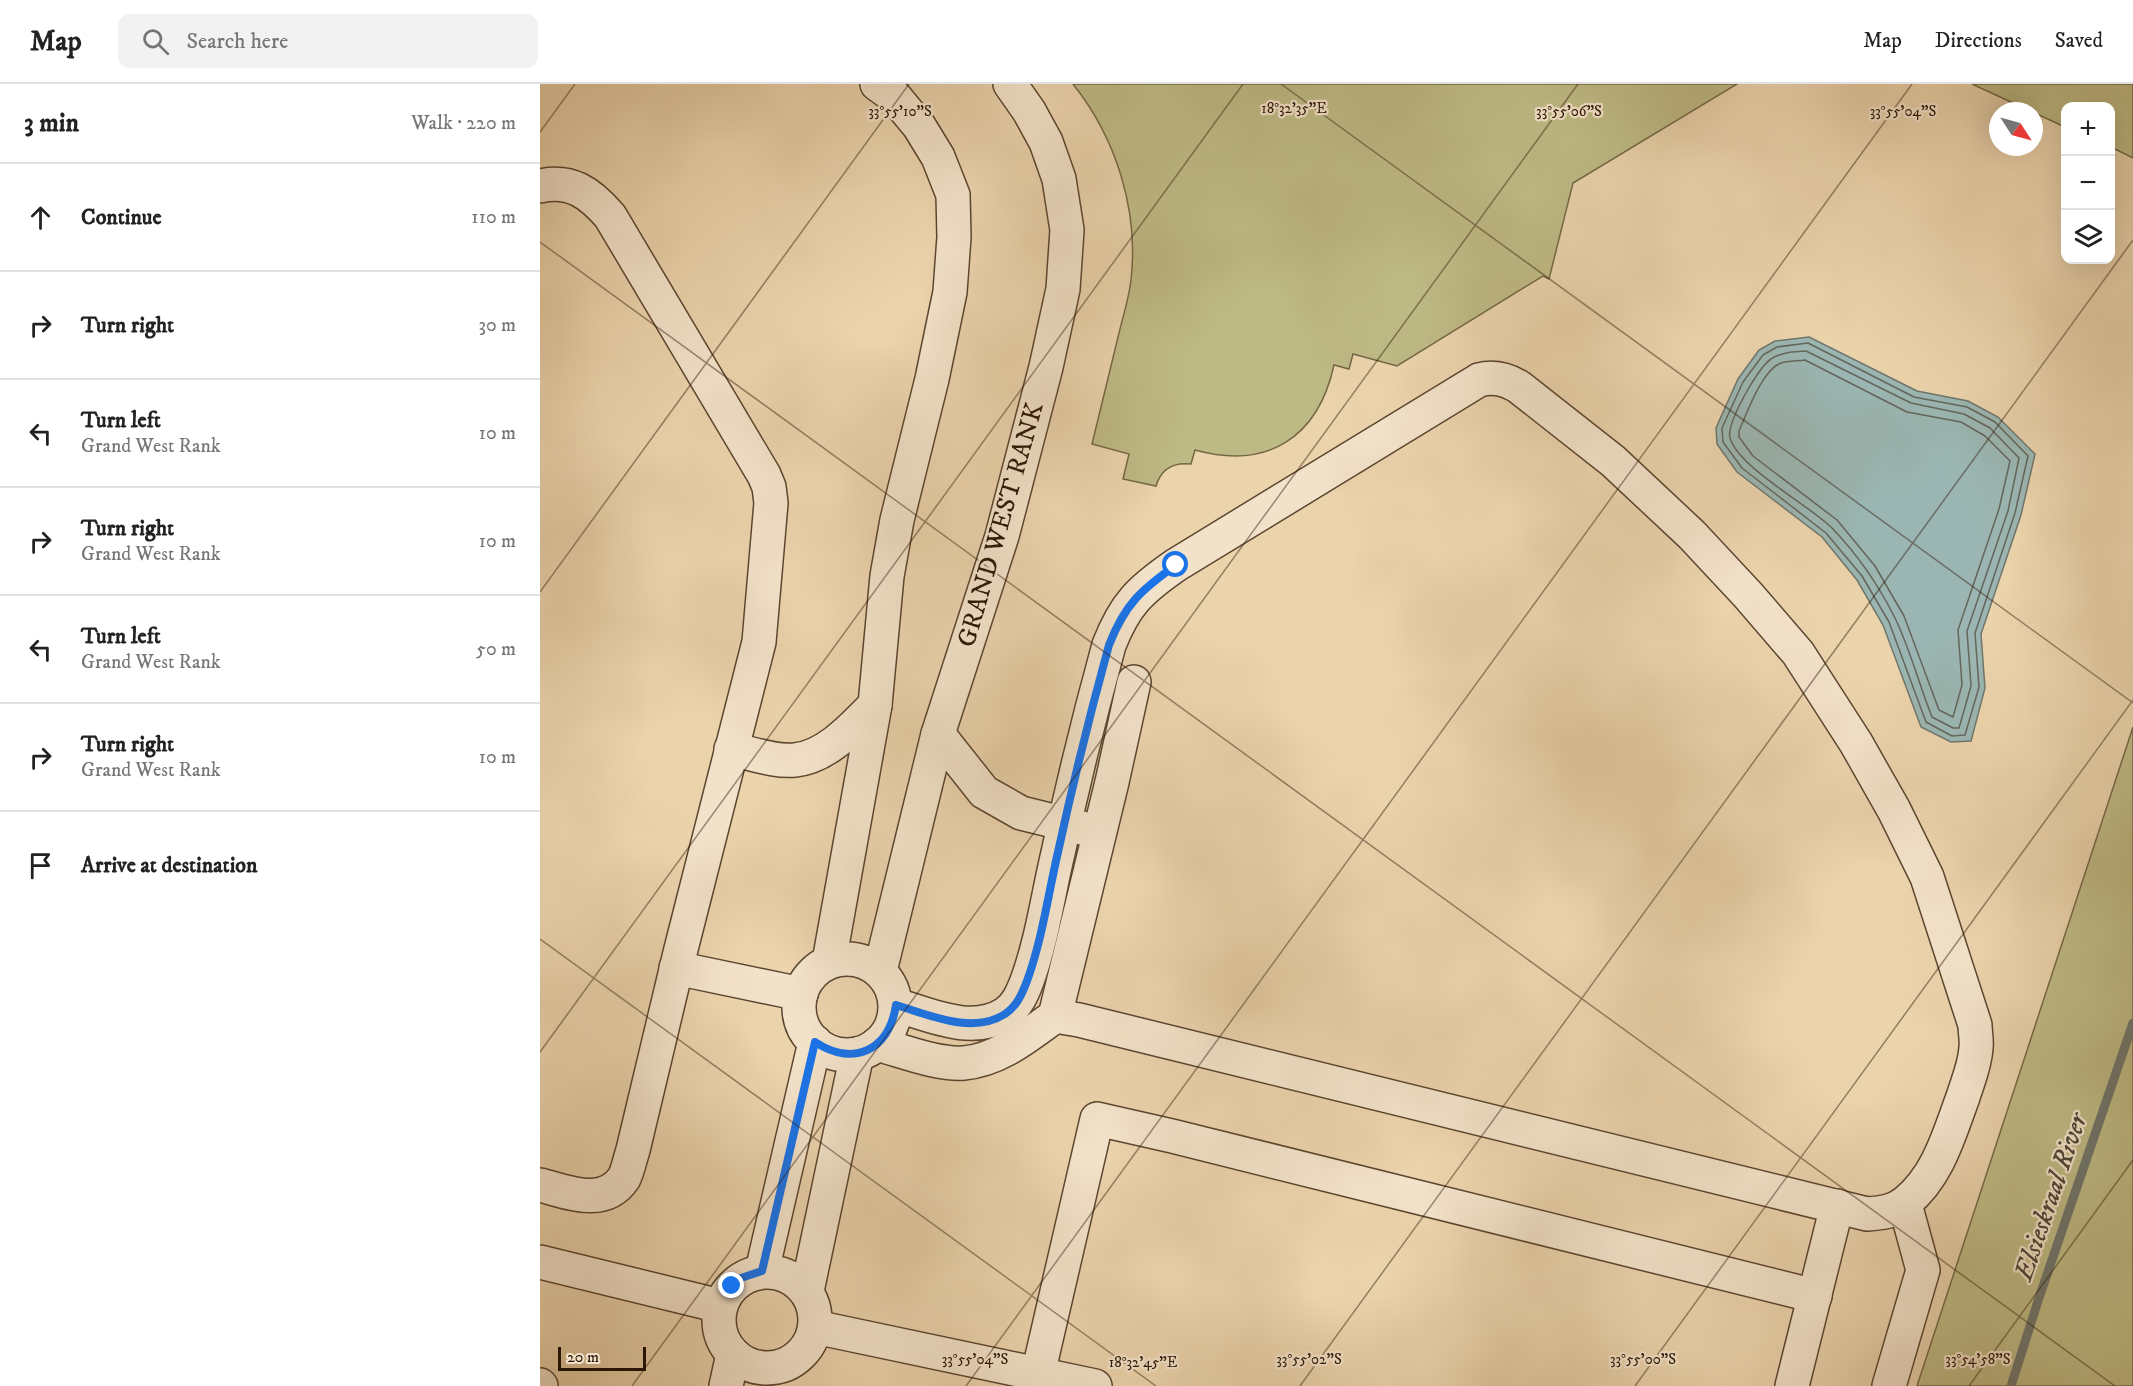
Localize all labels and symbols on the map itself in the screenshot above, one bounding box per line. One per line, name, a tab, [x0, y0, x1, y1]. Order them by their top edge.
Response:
text: 18°32'35"E	[1261, 99, 1327, 118]
text: 33°55'10"S	[868, 102, 932, 121]
text: 33°55'06"S	[1536, 102, 1602, 121]
text: 33°55'04"S	[1870, 102, 1936, 121]
north arrow	[1989, 102, 2043, 156]
street label: GRAND WEST RANK	[950, 398, 1052, 651]
route start	[1162, 551, 1188, 577]
water label: Elsieskraal River	[2006, 1107, 2096, 1287]
route end	[718, 1272, 744, 1298]
scale bar	[558, 1344, 646, 1372]
text: 33°55'04"S	[942, 1350, 1008, 1369]
text: 33°55'02"S	[1276, 1350, 1342, 1369]
text: 33°55'00"S	[1610, 1350, 1676, 1369]
text: 33°54'58"S	[1945, 1350, 2011, 1369]
text: 18°32'45"E	[1109, 1353, 1178, 1372]

